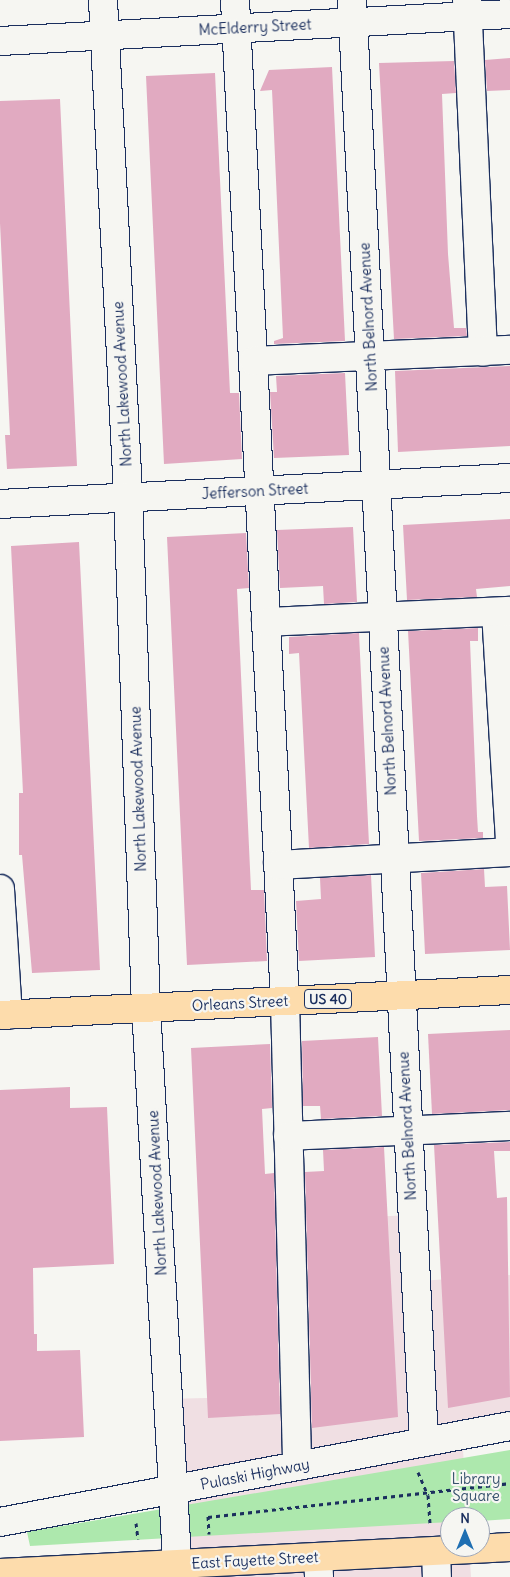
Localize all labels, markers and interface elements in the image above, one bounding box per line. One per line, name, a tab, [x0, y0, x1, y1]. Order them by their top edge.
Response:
street label: McElderry Street	[198, 15, 312, 39]
street label: North Belnord Avenue	[355, 242, 381, 392]
street label: North Lakewood Avenue	[109, 301, 135, 467]
street label: Jefferson Street	[201, 479, 309, 503]
street label: North Belnord Avenue	[374, 646, 400, 796]
street label: North Lakewood Avenue	[126, 706, 150, 872]
road number: US 40	[303, 988, 353, 1011]
street label: Orleans Street	[191, 991, 289, 1015]
street label: North Belnord Avenue	[394, 1051, 420, 1201]
street label: North Lakewood Avenue	[144, 1110, 170, 1276]
street label: Pulaski Highway	[199, 1455, 311, 1493]
park label: Library Square	[452, 1469, 500, 1504]
north arrow	[440, 1507, 490, 1557]
text: N	[460, 1509, 470, 1527]
street label: East Fayette Street	[191, 1548, 319, 1572]

